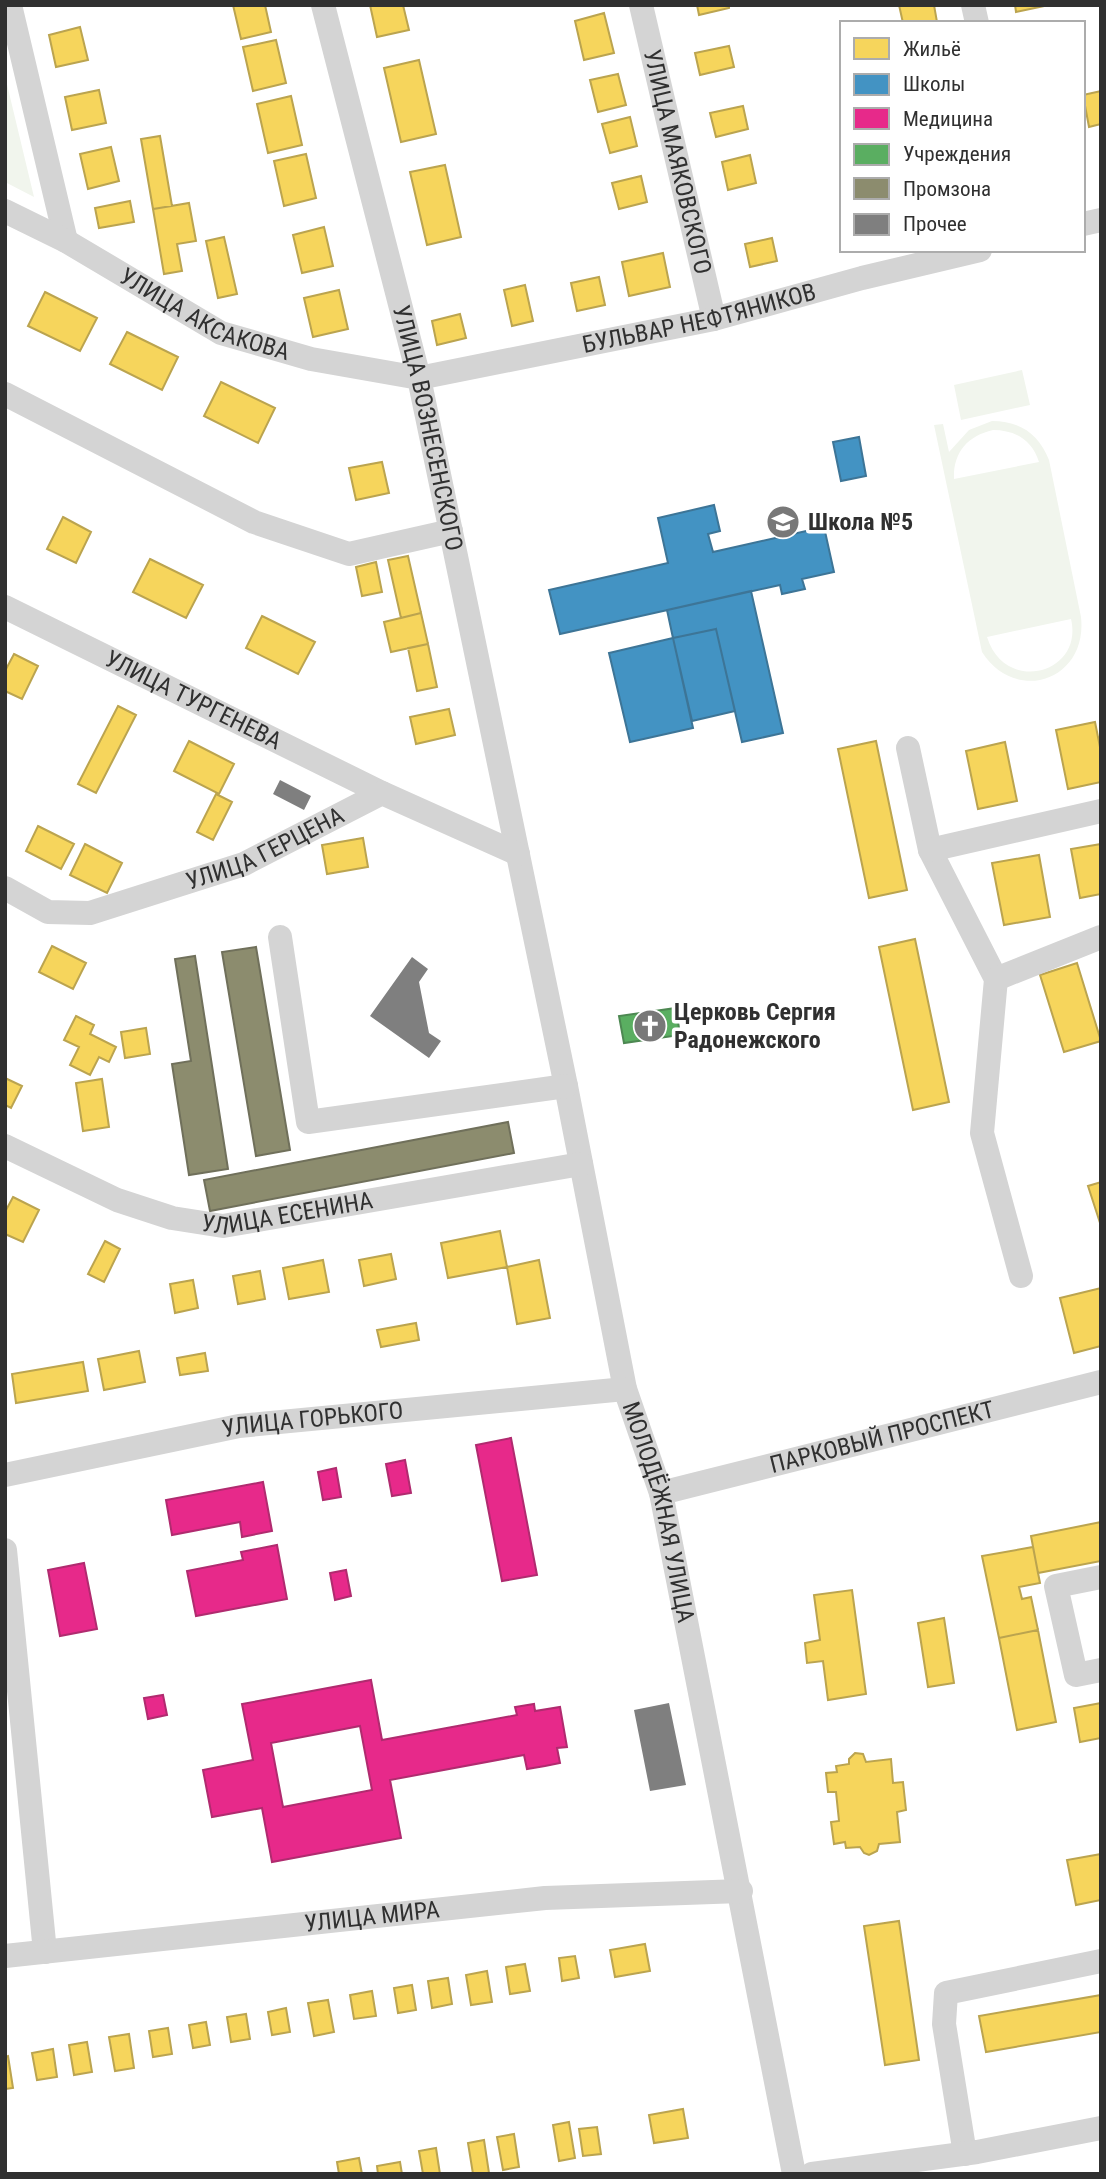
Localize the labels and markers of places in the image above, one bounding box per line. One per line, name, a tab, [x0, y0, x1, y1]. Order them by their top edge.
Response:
school or university icon: Школа №5	[764, 503, 802, 541]
place label: Школа №5	[808, 508, 913, 536]
place label: Церковь Сергия Радонежского	[674, 998, 836, 1054]
church icon: Церковь Сергия Радонежского	[631, 1007, 669, 1045]

